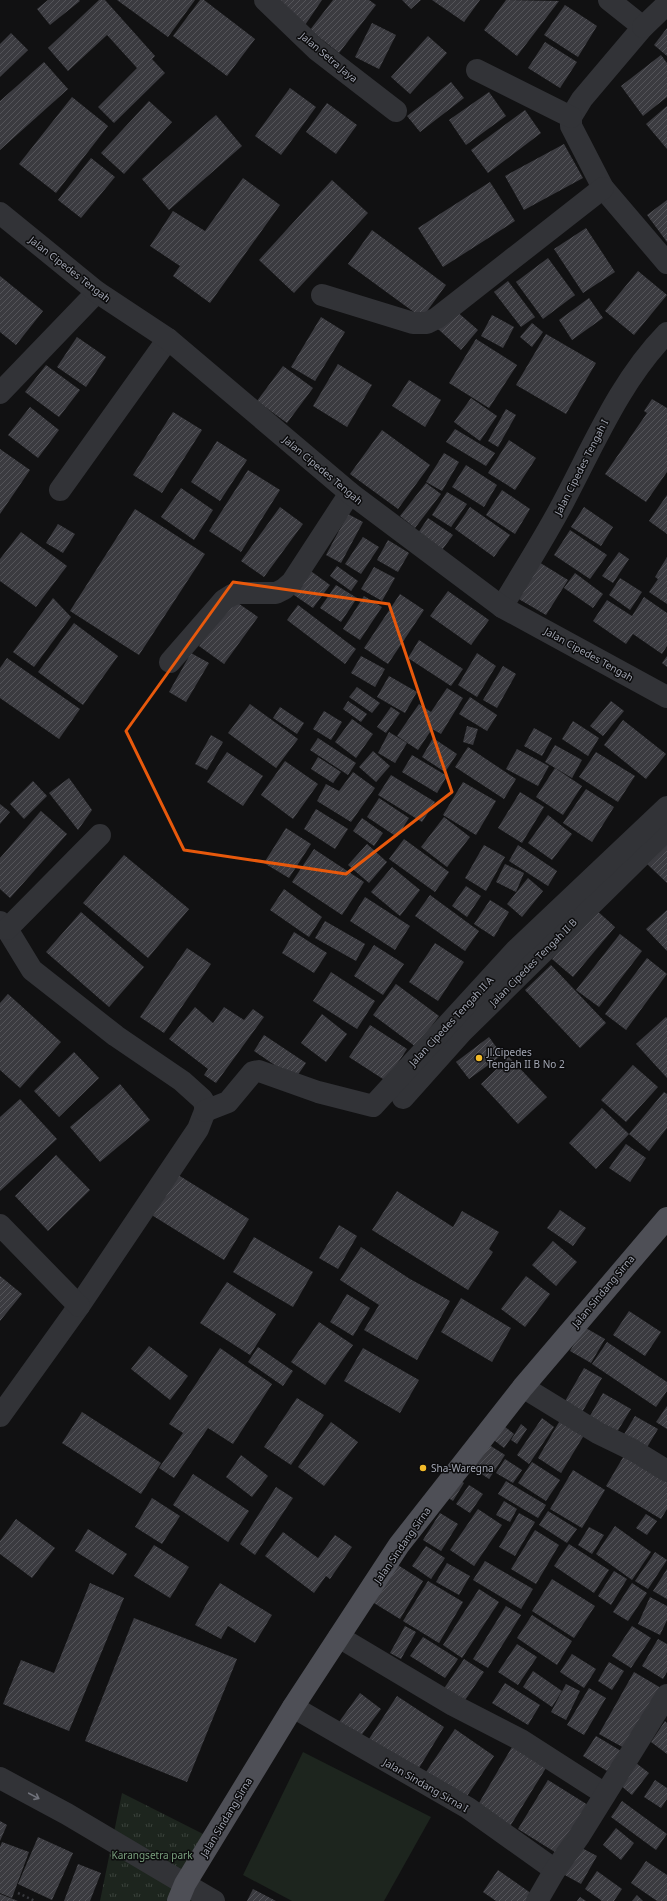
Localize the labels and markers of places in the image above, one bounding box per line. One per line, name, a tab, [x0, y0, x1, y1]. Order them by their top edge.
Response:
place label: Jl.Cipedes Tengah II B No 2	[486, 1045, 565, 1071]
marker: Jl.Cipedes Tengah II B No 2	[474, 1053, 484, 1063]
place label: Sha-Waregna	[431, 1461, 494, 1475]
marker: Sha-Waregna	[418, 1463, 428, 1473]

